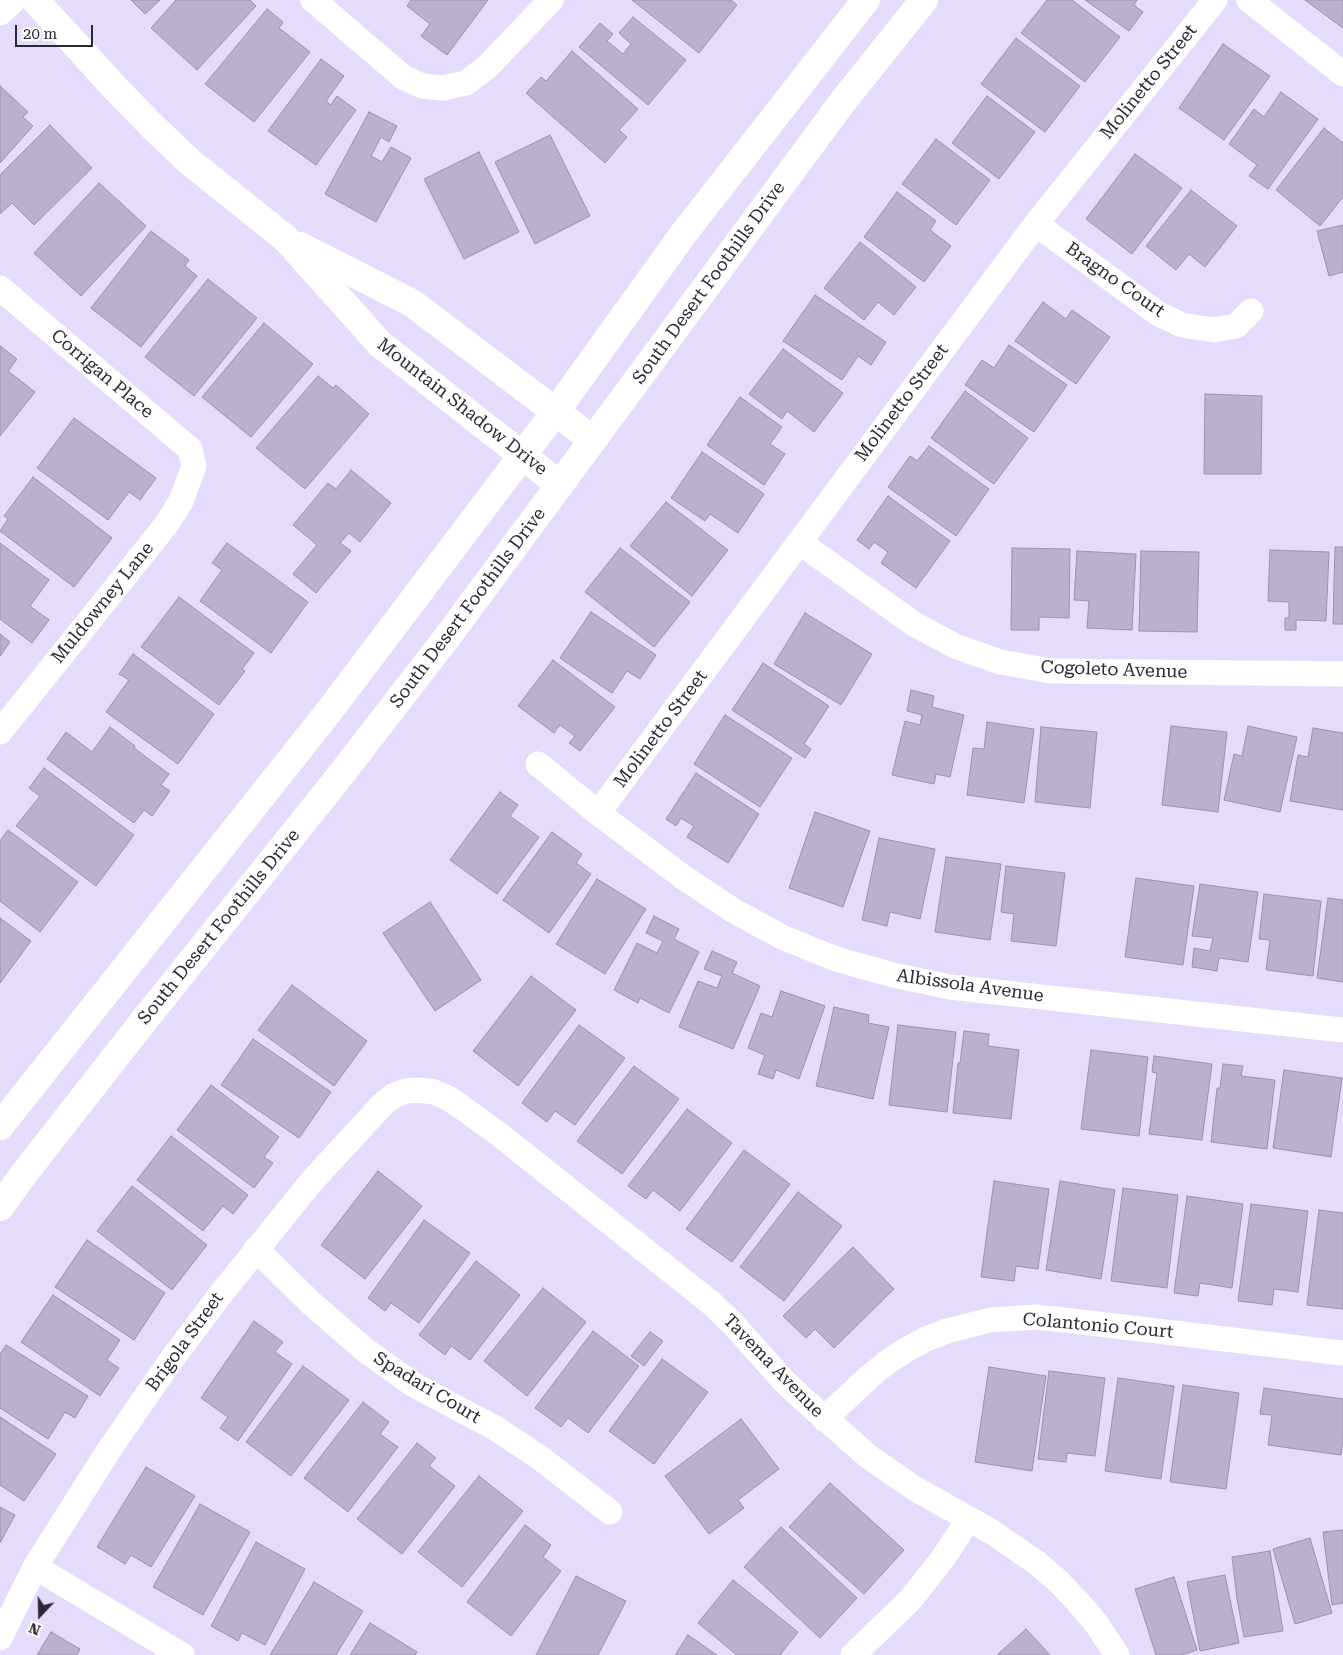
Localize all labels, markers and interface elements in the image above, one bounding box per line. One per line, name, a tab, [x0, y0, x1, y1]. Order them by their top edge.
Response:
scale bar	[18, 15, 95, 47]
street label: Molinetto Street	[1096, 20, 1202, 144]
text: 20 m	[23, 25, 57, 43]
street label: South Desert Foothills Drive	[628, 177, 790, 389]
street label: Bragno Court	[1061, 238, 1169, 322]
street label: Corrigan Place	[46, 325, 158, 423]
street label: Mountain Shadow Drive	[373, 334, 551, 480]
street label: Molinetto Street	[851, 340, 953, 466]
street label: South Desert Foothills Drive	[386, 504, 550, 712]
street label: Muldowney Lane	[47, 538, 159, 668]
street label: Cogoleto Avenue	[1040, 657, 1188, 683]
street label: Molinetto Street	[610, 666, 712, 792]
street label: South Desert Foothills Drive	[133, 825, 305, 1029]
street label: Albissola Avenue	[895, 965, 1045, 1007]
street label: Brigola Street	[142, 1288, 228, 1396]
street label: Colantonio Court	[1022, 1309, 1174, 1343]
street label: Tavema Avenue	[718, 1310, 828, 1422]
street label: Spadari Court	[370, 1348, 484, 1428]
north arrow	[15, 1590, 65, 1640]
text: N	[27, 1620, 43, 1638]

